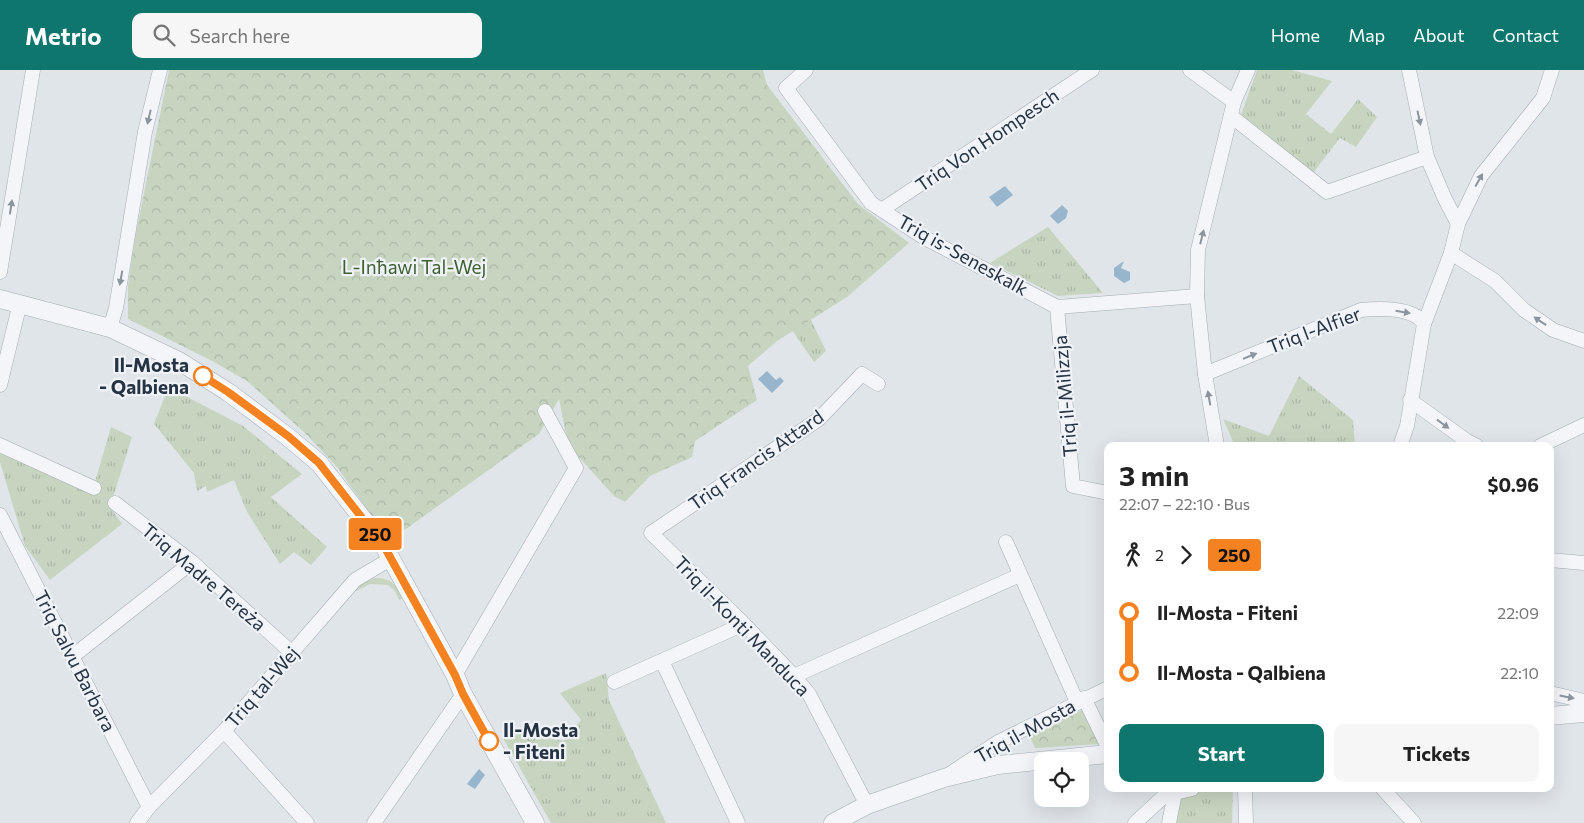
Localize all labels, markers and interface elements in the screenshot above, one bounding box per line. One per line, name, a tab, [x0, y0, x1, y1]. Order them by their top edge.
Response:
search box	[132, 13, 482, 58]
text: Metrio	[25, 21, 102, 50]
icon: search	[150, 21, 178, 49]
text: Search here	[190, 24, 290, 47]
text: Home	[1271, 24, 1320, 46]
text: Map	[1348, 24, 1385, 46]
text: About	[1413, 24, 1465, 46]
text: Contact	[1493, 24, 1559, 46]
street label: Triq Von Hompesch	[911, 83, 1063, 196]
one-way arrow	[145, 110, 153, 125]
one-way arrow	[1415, 110, 1423, 125]
one-way arrow	[1475, 173, 1483, 188]
one-way arrow	[7, 198, 15, 214]
street label: Triq is-Seneskalk	[894, 209, 1032, 300]
one-way arrow	[1198, 229, 1206, 244]
park label: L-Inħawi Tal-Wej	[342, 255, 486, 278]
one-way arrow	[116, 270, 124, 286]
street label: Triq l-Alfier	[1264, 301, 1364, 358]
one-way arrow	[1395, 308, 1411, 316]
one-way arrow	[1533, 316, 1547, 326]
street label: Triq il-Milizzja	[1048, 334, 1081, 458]
one-way arrow	[1242, 351, 1257, 359]
place label: Il-Mosta - Qalbiena	[99, 353, 189, 398]
marker: Il-Mosta - Qalbiena	[193, 366, 213, 386]
one-way arrow	[1204, 390, 1212, 406]
street label: Triq Francis Attard	[684, 404, 828, 515]
one-way arrow	[1437, 419, 1450, 429]
text: 3 min	[1119, 458, 1189, 492]
text: $0.96	[1488, 473, 1539, 496]
text: 22:07 – 22:10 · Bus	[1119, 494, 1250, 513]
street label: Triq Madre Tereża	[138, 518, 271, 635]
line badge: 250	[346, 518, 404, 550]
text: 250	[359, 523, 391, 545]
icon: walk	[1119, 541, 1147, 569]
icon: forward	[1172, 541, 1200, 569]
text: 250	[1218, 544, 1251, 566]
text: 2	[1155, 545, 1164, 564]
street label: Triq il-Konti Manduca	[670, 551, 815, 701]
street label: Triq Salvu Barbara	[30, 586, 121, 736]
text: Il-Mosta - Fiteni	[1157, 601, 1298, 624]
text: 22:09	[1497, 603, 1539, 622]
street label: Triq tal-Wej	[220, 641, 303, 732]
text: Il-Mosta - Qalbiena	[1157, 661, 1326, 684]
text: 22:10	[1500, 663, 1539, 682]
one-way arrow	[1560, 693, 1575, 701]
street label: Triq il-Mosta	[971, 694, 1079, 768]
place label: Il-Mosta - Fiteni	[503, 718, 578, 763]
button: Start	[1119, 724, 1324, 782]
button: Tickets	[1334, 724, 1539, 782]
marker: Il-Mosta - Fiteni	[479, 731, 499, 751]
map controls	[1034, 752, 1089, 807]
button: locate	[1034, 752, 1089, 807]

